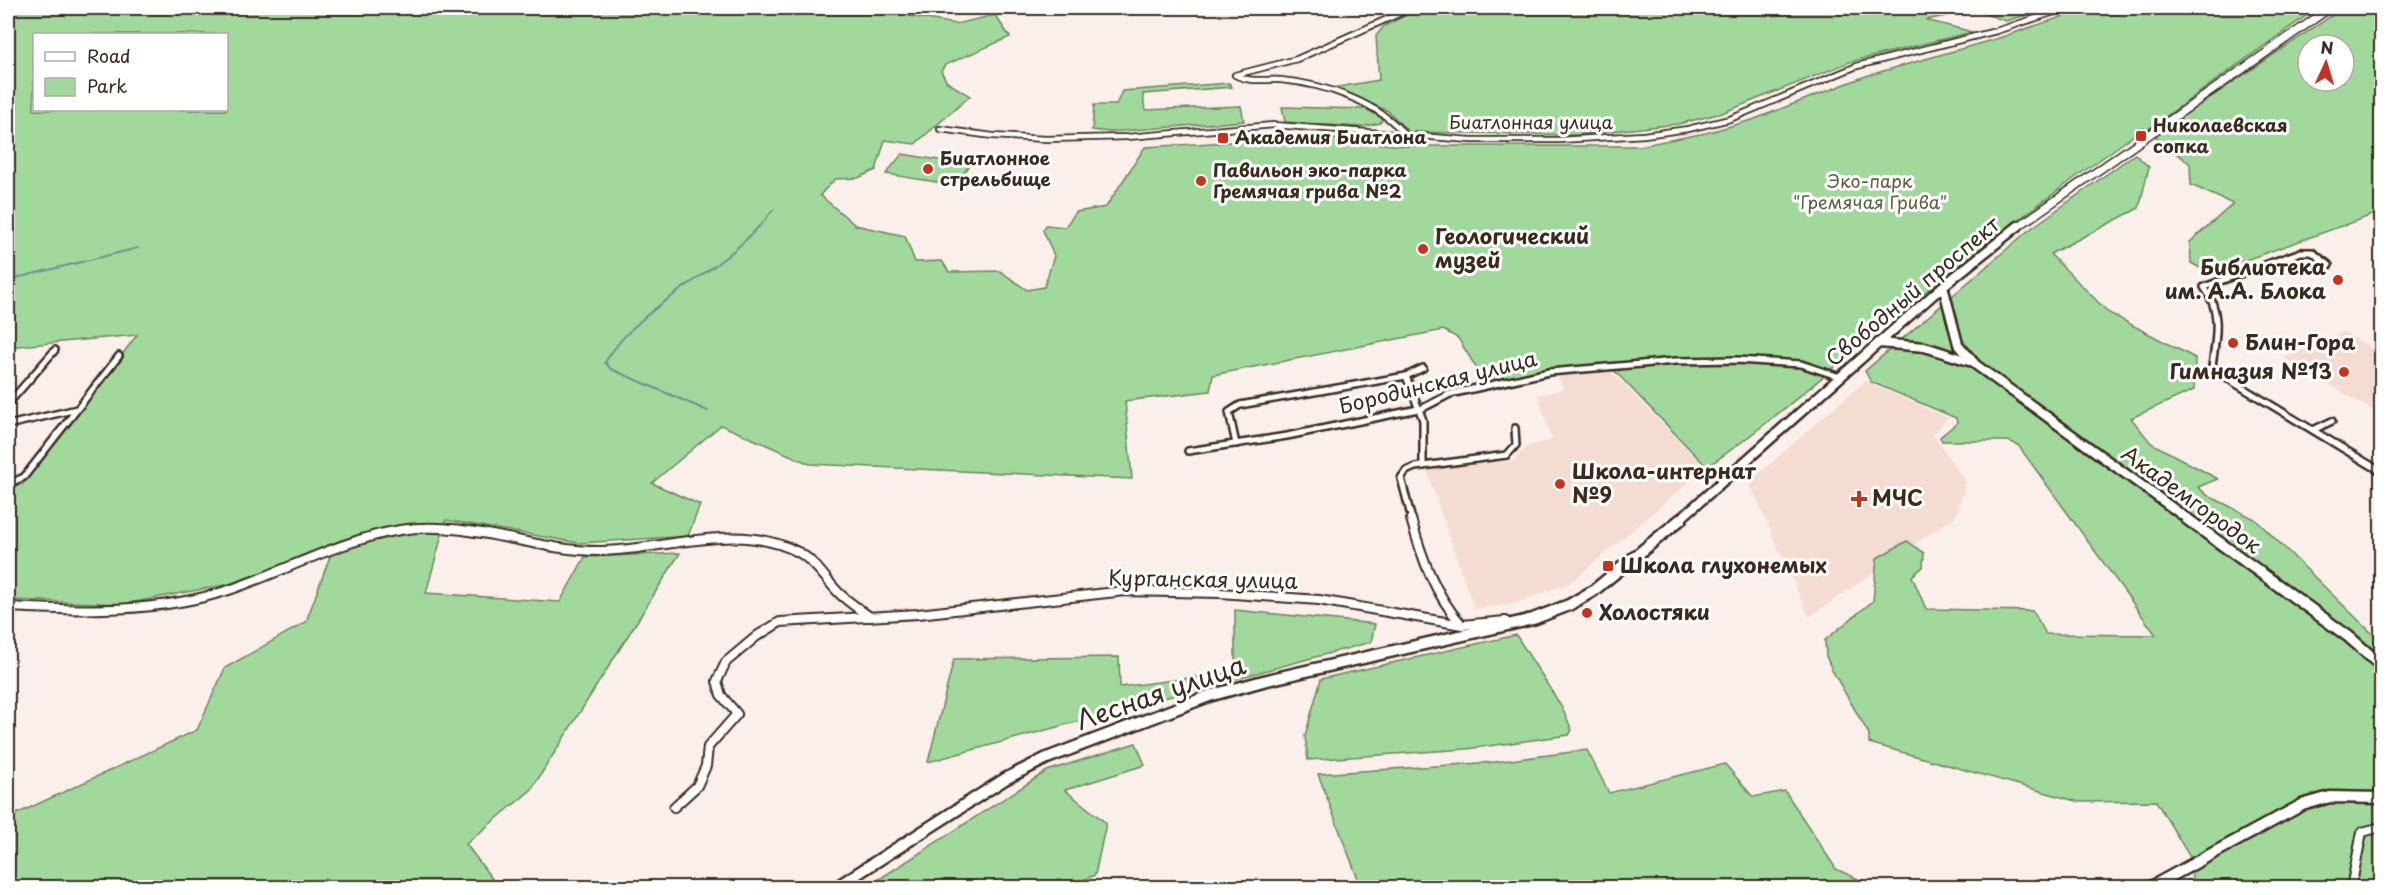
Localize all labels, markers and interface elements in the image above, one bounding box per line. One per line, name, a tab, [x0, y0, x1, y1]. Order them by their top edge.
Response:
legend	[33, 33, 228, 111]
north arrow	[2296, 33, 2356, 93]
text: N	[2320, 35, 2334, 59]
text: Road	[87, 42, 131, 69]
text: Park	[87, 72, 127, 99]
street label: Биатлонная улица	[1449, 108, 1614, 135]
place label: Николаевская сопка	[2153, 111, 2288, 159]
place label: Академия Биатлона	[1235, 123, 1427, 150]
marker: Николаевская сопка	[2134, 129, 2148, 143]
marker: Академия Биатлона	[1216, 131, 1230, 145]
place label: Биатлонное стрельбище	[940, 144, 1051, 192]
place label: Павильон эко-парка Гремячая грива №2	[1213, 156, 1407, 204]
marker: Биатлонное стрельбище	[921, 162, 935, 176]
park label: Эко-парк "Гремячая Грива"	[1793, 167, 1947, 215]
marker: Павильон эко-парка Гремячая грива №2	[1194, 174, 1208, 188]
street label: Свободный проспект	[1818, 207, 2006, 373]
place label: Геологический музей	[1435, 219, 1589, 275]
marker: Геологический музей	[1416, 242, 1430, 256]
place label: Библиотека им. А.А. Блока	[2165, 250, 2326, 306]
marker: Библиотека им. А.А. Блока	[2331, 273, 2345, 287]
place label: Блин-Гора	[2245, 325, 2355, 357]
marker: Блин-Гора	[2226, 336, 2240, 350]
street label: Бородинская улица	[1335, 341, 1541, 421]
place label: Гимназия №13	[2169, 354, 2332, 386]
marker: Гимназия №13	[2337, 365, 2351, 379]
street label: Академгородок	[2116, 437, 2269, 560]
place label: Школа-интернат №9	[1572, 454, 1757, 510]
marker: Школа-интернат №9	[1553, 477, 1567, 491]
place label: МЧС	[1872, 481, 1923, 513]
marker: МЧС	[1850, 490, 1868, 508]
place label: Школа глухонемых	[1620, 548, 1827, 580]
marker: Школа глухонемых	[1601, 559, 1615, 573]
street label: Курганская улица	[1108, 560, 1299, 596]
place label: Холостяки	[1599, 595, 1710, 627]
marker: Холостяки	[1580, 606, 1594, 620]
street label: Лесная улица	[1071, 644, 1251, 739]

